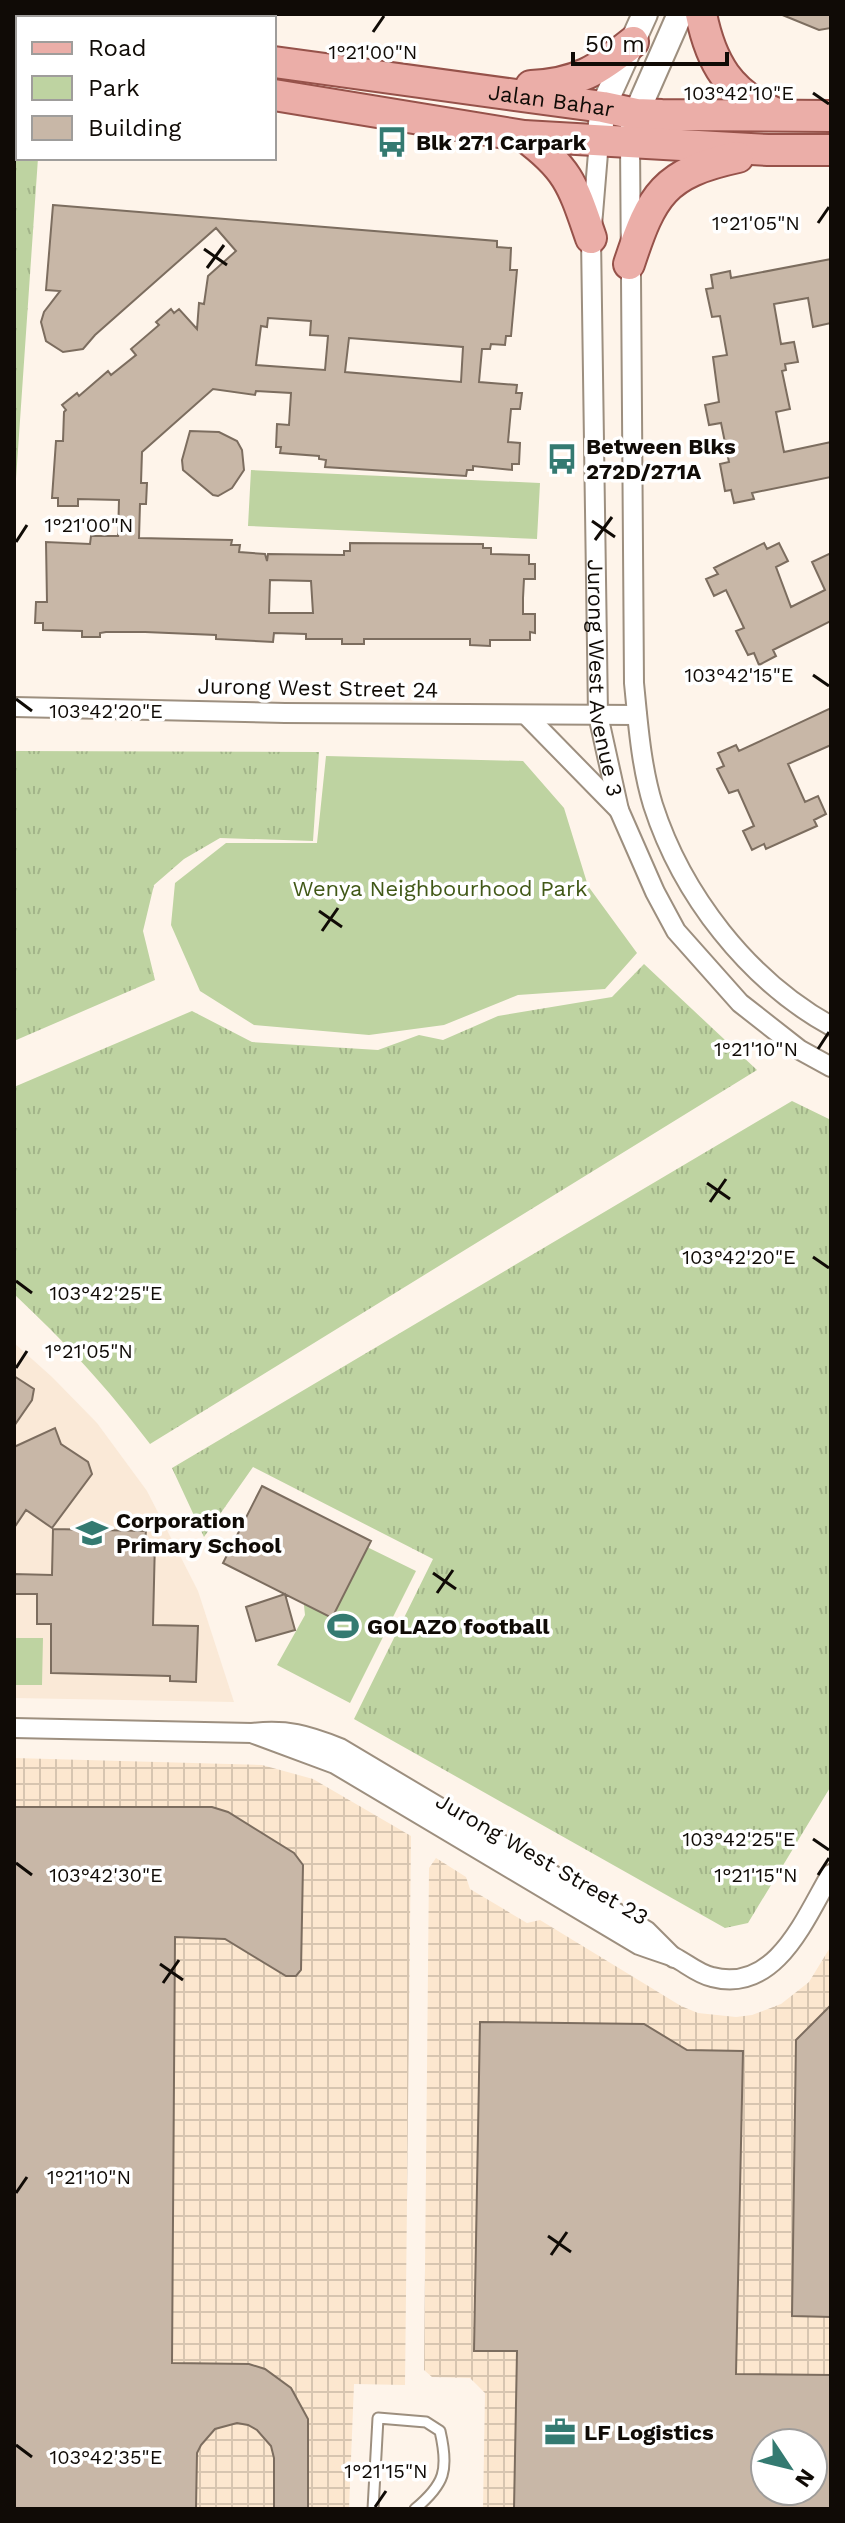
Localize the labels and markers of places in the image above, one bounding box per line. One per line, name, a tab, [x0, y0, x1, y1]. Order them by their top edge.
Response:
bus stop icon: Blk 271 Carpark	[375, 125, 409, 159]
place label: Blk 271 Carpark	[416, 130, 587, 155]
place label: Between Blks 272D/271A	[586, 434, 736, 484]
bus stop icon: Between Blks 272D/271A	[545, 442, 579, 476]
place label: Corporation Primary School	[116, 1508, 282, 1558]
school or university icon: Corporation Primary School	[75, 1516, 109, 1550]
sports icon: GOLAZO football	[326, 1609, 360, 1643]
place label: GOLAZO football	[367, 1614, 550, 1639]
office icon: LF Logistics	[543, 2415, 577, 2449]
place label: LF Logistics	[584, 2420, 714, 2445]

